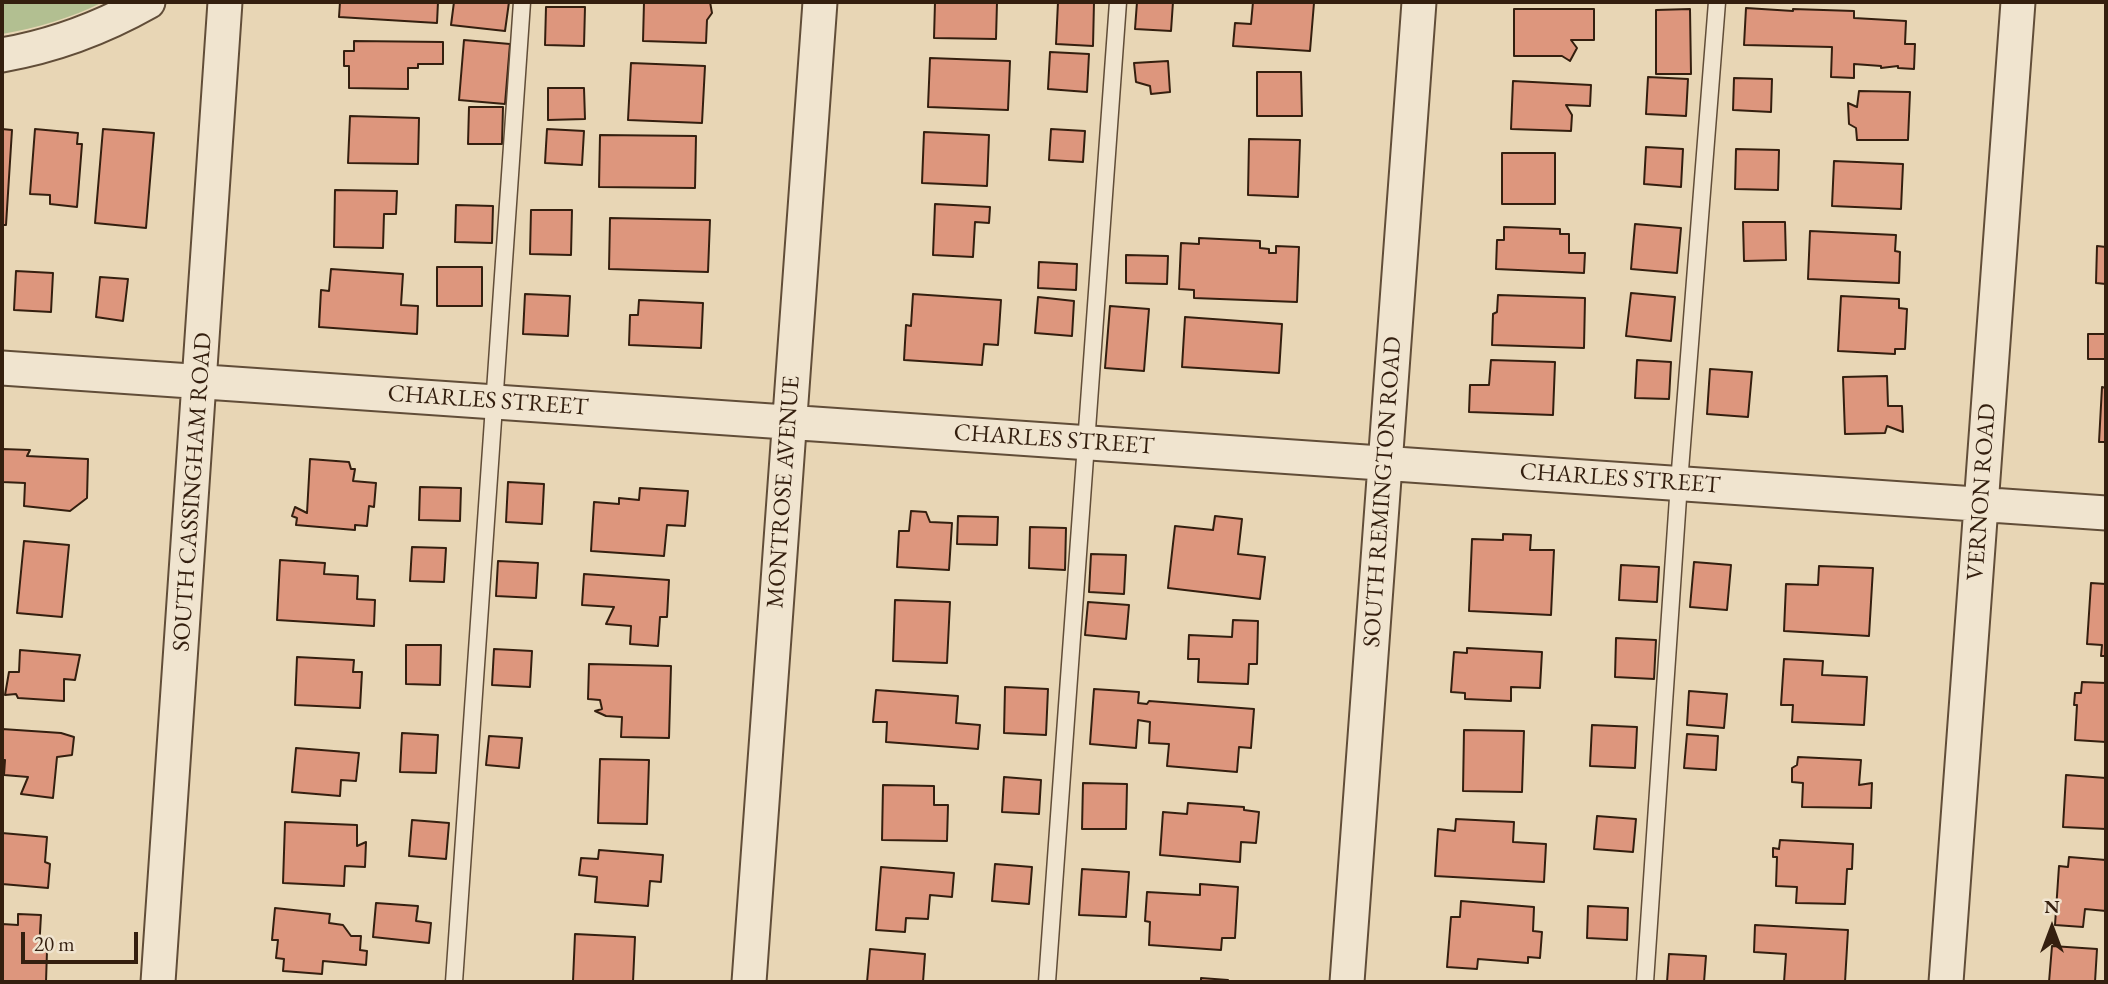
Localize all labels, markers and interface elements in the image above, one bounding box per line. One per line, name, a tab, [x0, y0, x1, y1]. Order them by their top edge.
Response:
street label: SOUTH CASSINGHAM ROAD	[167, 331, 219, 653]
street label: SOUTH REMINGTON ROAD	[1358, 336, 1408, 648]
street label: MONTROSE AVENUE	[762, 375, 806, 609]
street label: CHARLES STREET	[387, 380, 589, 422]
street label: VERNON ROAD	[1961, 403, 2003, 581]
street label: CHARLES STREET	[953, 419, 1155, 461]
street label: CHARLES STREET	[1519, 458, 1721, 500]
north arrow	[2017, 893, 2087, 963]
text: N	[2044, 894, 2060, 919]
scale bar	[24, 918, 142, 962]
text: 20 m	[34, 930, 75, 957]

